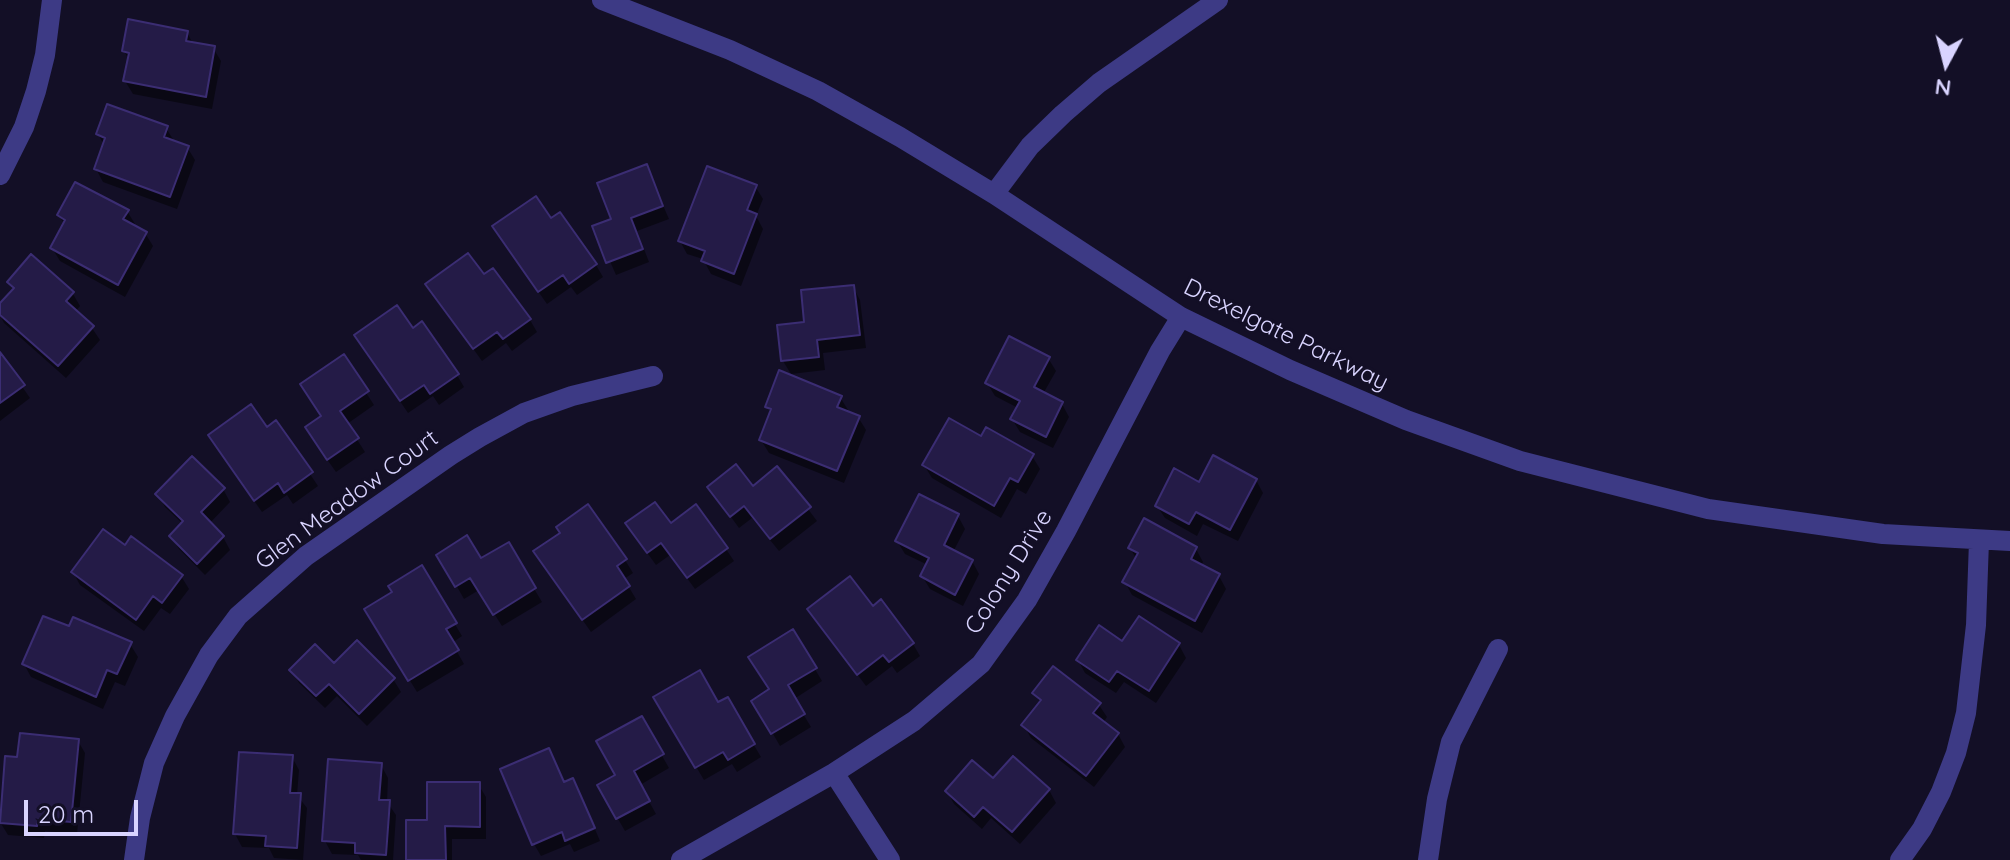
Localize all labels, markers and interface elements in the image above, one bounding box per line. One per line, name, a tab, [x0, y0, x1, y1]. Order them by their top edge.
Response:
north arrow	[1906, 24, 1986, 104]
text: N	[1933, 73, 1953, 103]
street label: Drexelgate Parkway	[1179, 273, 1393, 397]
street label: Glen Meadow Court	[250, 424, 444, 576]
street label: Colony Drive	[959, 504, 1059, 640]
scale bar	[28, 784, 142, 834]
text: 20 m	[38, 799, 94, 829]

